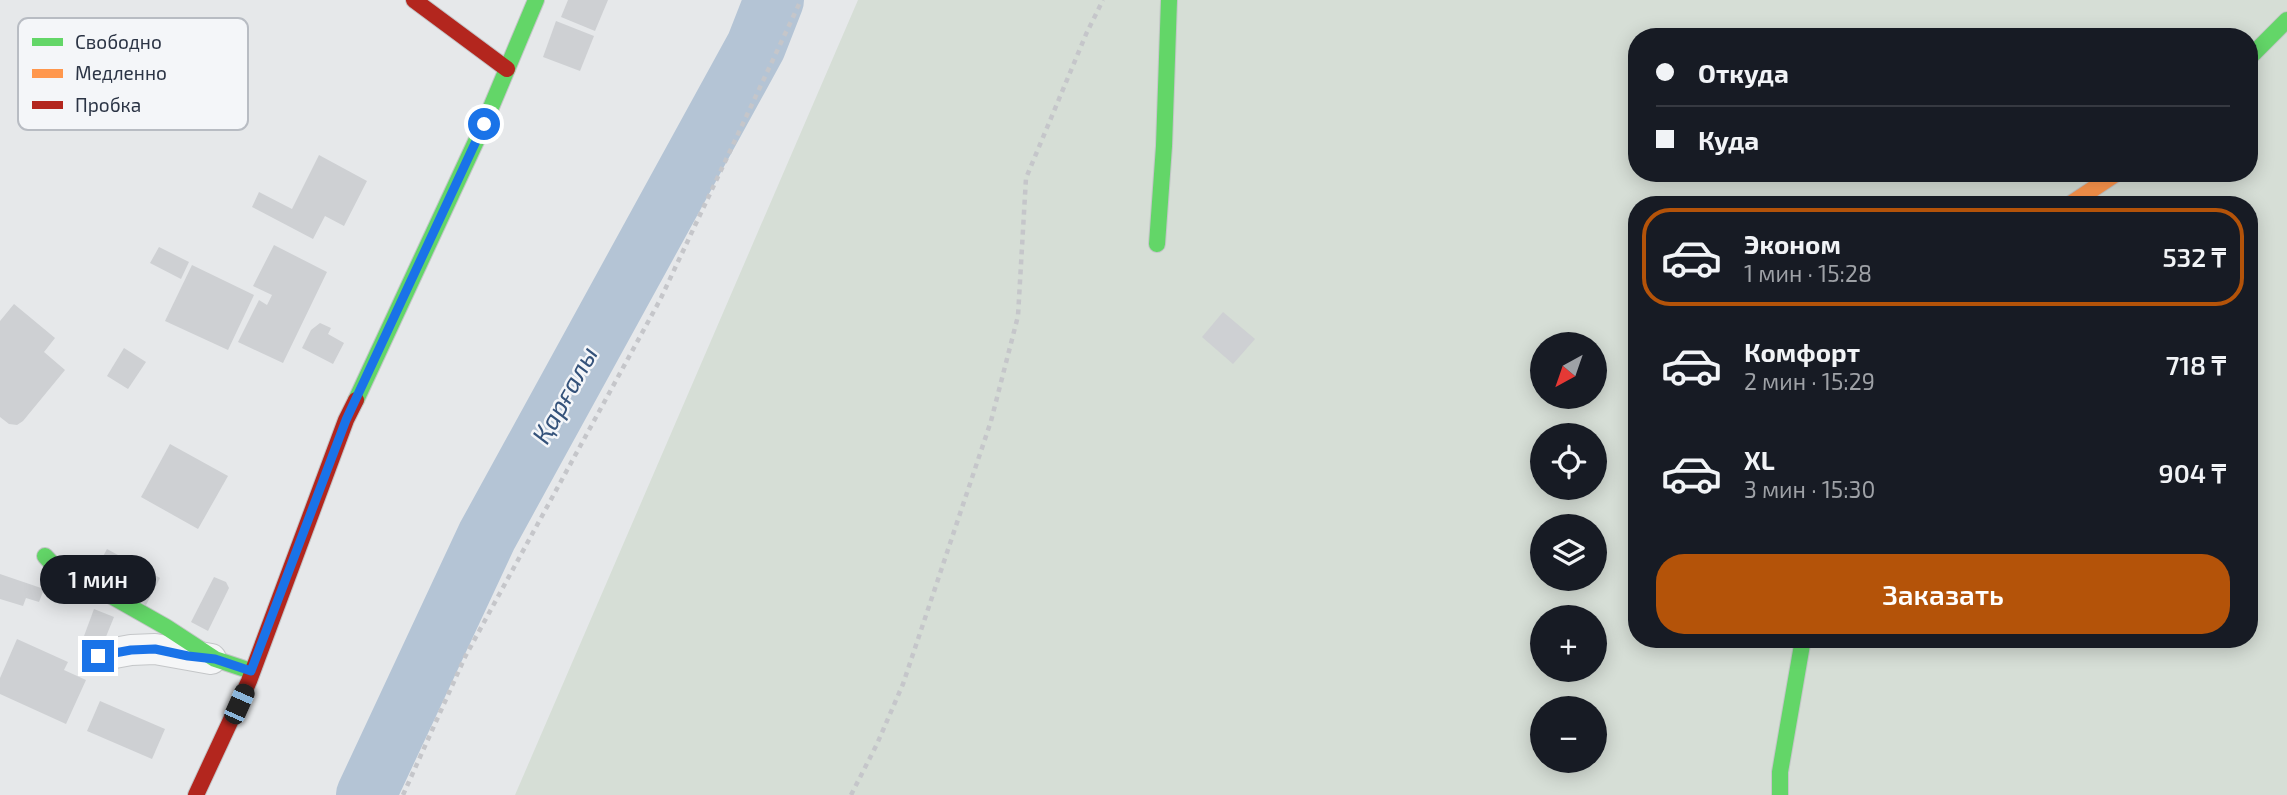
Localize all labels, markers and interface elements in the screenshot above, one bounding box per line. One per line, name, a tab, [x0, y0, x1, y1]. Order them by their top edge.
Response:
legend	[18, 18, 248, 130]
text: Свободно	[75, 30, 162, 53]
text: Откуда	[1698, 57, 1789, 88]
text: Медленно	[75, 61, 167, 84]
text: Пробка	[75, 93, 141, 116]
route start	[468, 108, 500, 140]
text: Куда	[1698, 124, 1759, 155]
icon: car	[1660, 226, 1723, 289]
text: Эконом	[1744, 228, 1841, 259]
text: 532 ₸	[2162, 241, 2226, 272]
text: 1 мин · 15:28	[1744, 259, 1872, 287]
north arrow	[1530, 332, 1606, 410]
map controls	[1530, 332, 1607, 773]
icon: car	[1660, 334, 1723, 397]
text: Комфорт	[1744, 336, 1860, 367]
water label: Қарғалы	[524, 340, 603, 448]
text: 718 ₸	[2166, 349, 2226, 380]
text: 2 мин · 15:29	[1744, 367, 1875, 395]
button: locate	[1530, 423, 1607, 500]
icon: car	[1660, 442, 1723, 505]
text: XL	[1744, 444, 1775, 475]
text: 904 ₸	[2159, 457, 2226, 488]
text: 3 мин · 15:30	[1744, 475, 1875, 503]
button: layers	[1530, 514, 1607, 591]
callout: 1 мин	[40, 554, 156, 604]
button: Заказать	[1656, 554, 2230, 634]
text: 1 мин	[68, 565, 128, 593]
button: +	[1530, 605, 1607, 682]
route end	[82, 640, 114, 672]
car	[221, 681, 258, 727]
button: −	[1530, 696, 1607, 773]

